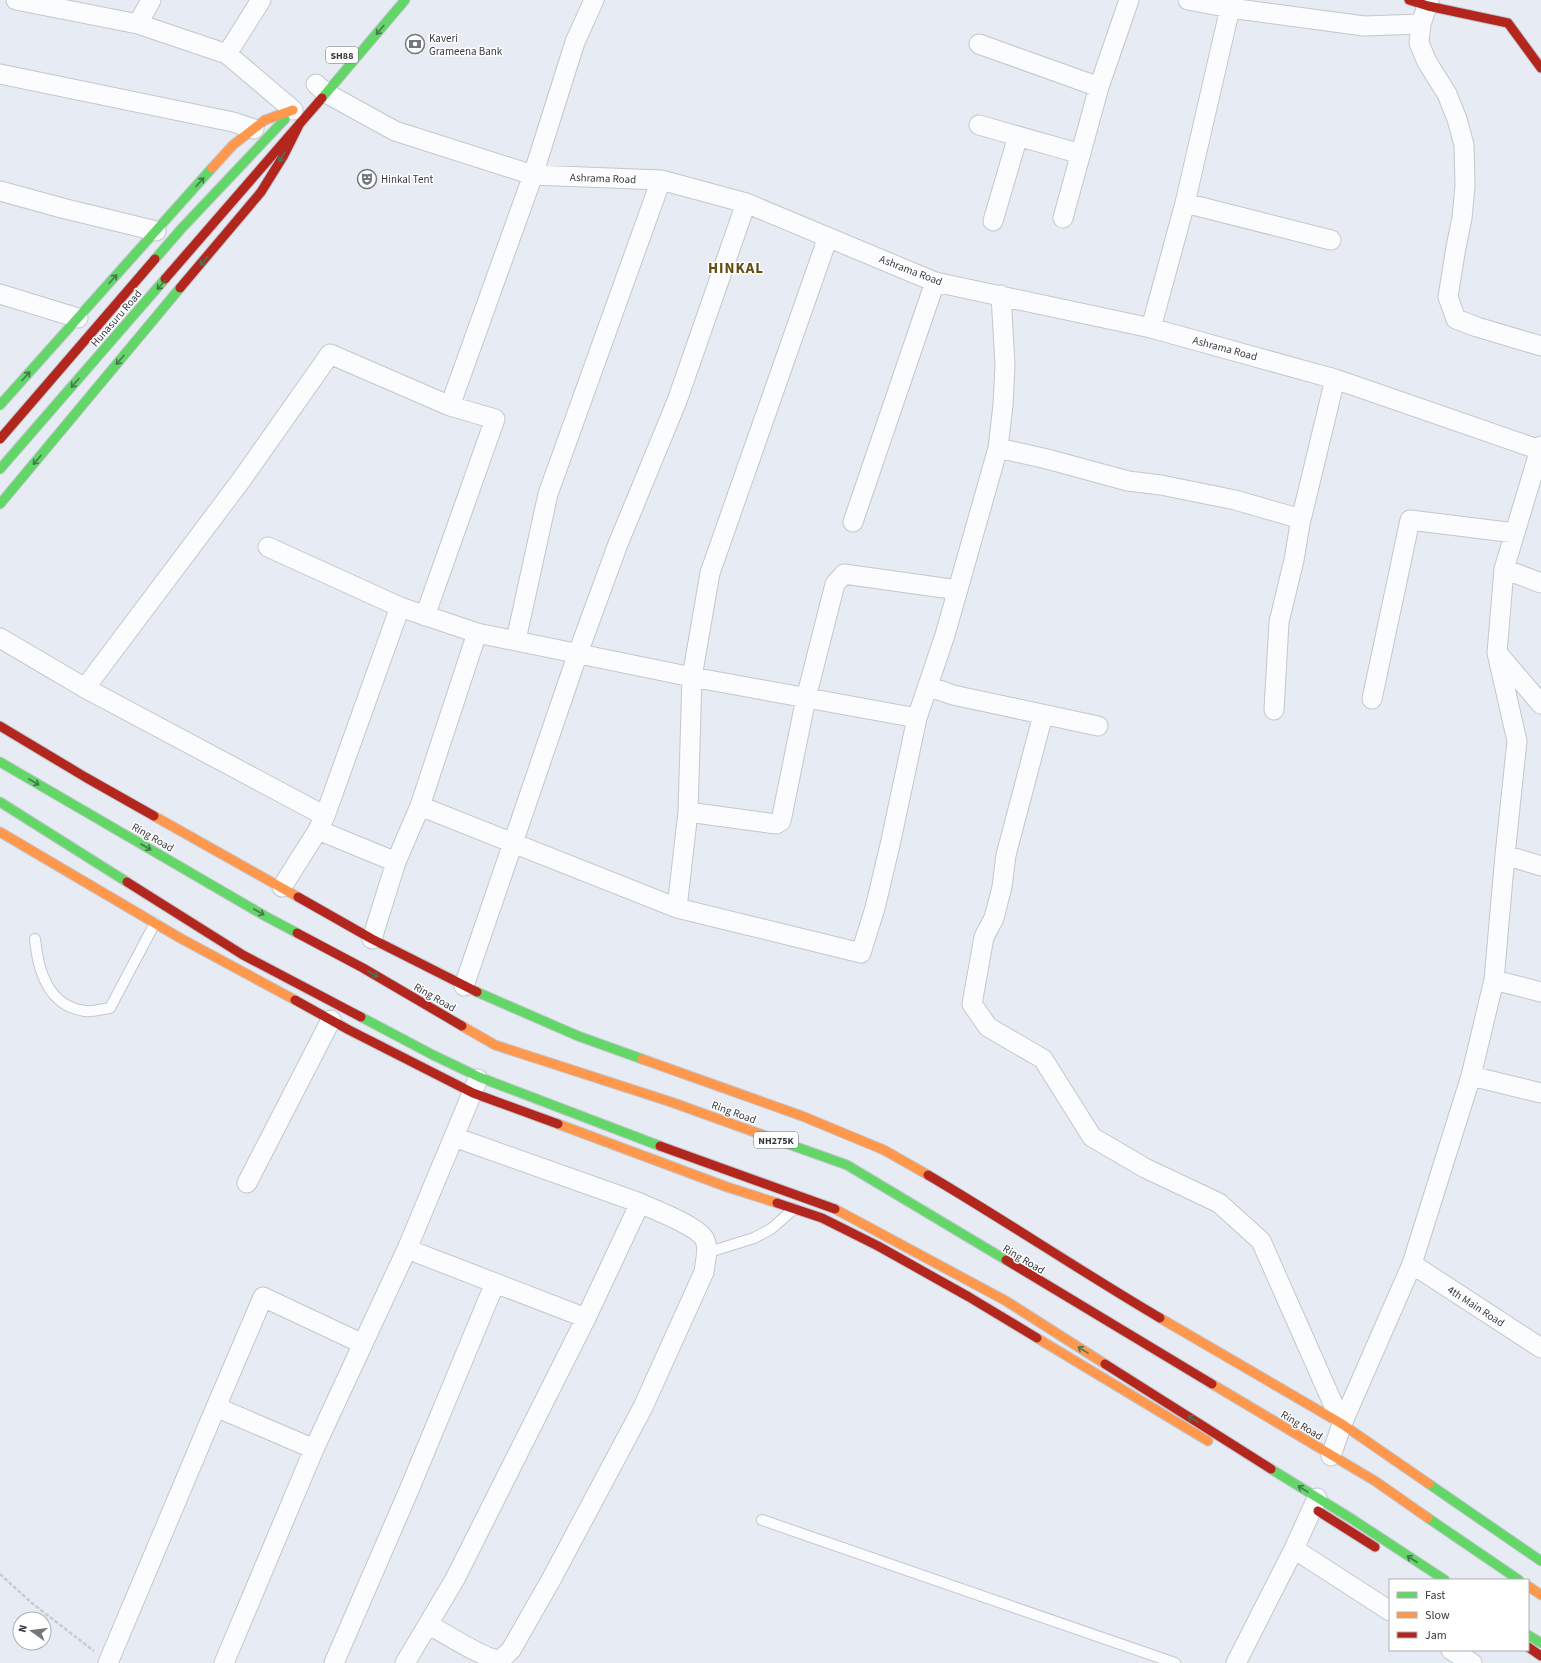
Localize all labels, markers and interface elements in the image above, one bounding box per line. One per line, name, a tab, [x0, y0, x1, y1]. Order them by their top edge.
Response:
one-way arrow	[375, 25, 384, 35]
place label: Kaveri Grameena Bank	[429, 31, 503, 59]
bank icon: Kaveri Grameena Bank	[404, 33, 426, 55]
road number: SH88	[326, 47, 358, 63]
one-way arrow	[278, 151, 286, 163]
theatre icon: Hinkal Tent	[356, 168, 378, 190]
street label: Ashrama Road	[570, 170, 636, 187]
place label: Hinkal Tent	[381, 172, 433, 187]
one-way arrow	[195, 177, 204, 188]
street label: Ashrama Road	[877, 252, 944, 289]
one-way arrow	[199, 255, 208, 266]
district label: HINKAL	[708, 258, 764, 279]
one-way arrow	[108, 274, 118, 284]
one-way arrow	[156, 280, 165, 290]
street label: Hunasuru Road	[87, 287, 145, 350]
street label: Ashrama Road	[1191, 333, 1259, 364]
one-way arrow	[116, 355, 125, 366]
one-way arrow	[21, 371, 31, 381]
one-way arrow	[71, 378, 80, 388]
one-way arrow	[32, 455, 41, 465]
one-way arrow	[28, 778, 40, 786]
street label: Ring Road	[129, 819, 177, 856]
one-way arrow	[140, 844, 152, 852]
one-way arrow	[253, 909, 265, 917]
one-way arrow	[367, 971, 379, 979]
street label: Ring Road	[411, 979, 459, 1016]
street label: Ring Road	[709, 1097, 758, 1127]
road number: NH275K	[754, 1132, 798, 1148]
street label: Ring Road	[1000, 1241, 1047, 1278]
street label: 4th Main Road	[1444, 1282, 1507, 1331]
one-way arrow	[1077, 1345, 1089, 1353]
street label: Ring Road	[1278, 1407, 1325, 1444]
one-way arrow	[1187, 1415, 1199, 1423]
one-way arrow	[1297, 1485, 1308, 1493]
one-way arrow	[1406, 1554, 1418, 1562]
legend	[1389, 1579, 1529, 1651]
text: Fast	[1425, 1587, 1445, 1604]
text: Slow	[1425, 1607, 1450, 1624]
north arrow	[12, 1611, 52, 1651]
text: N	[15, 1623, 31, 1634]
text: Jam	[1425, 1627, 1447, 1644]

